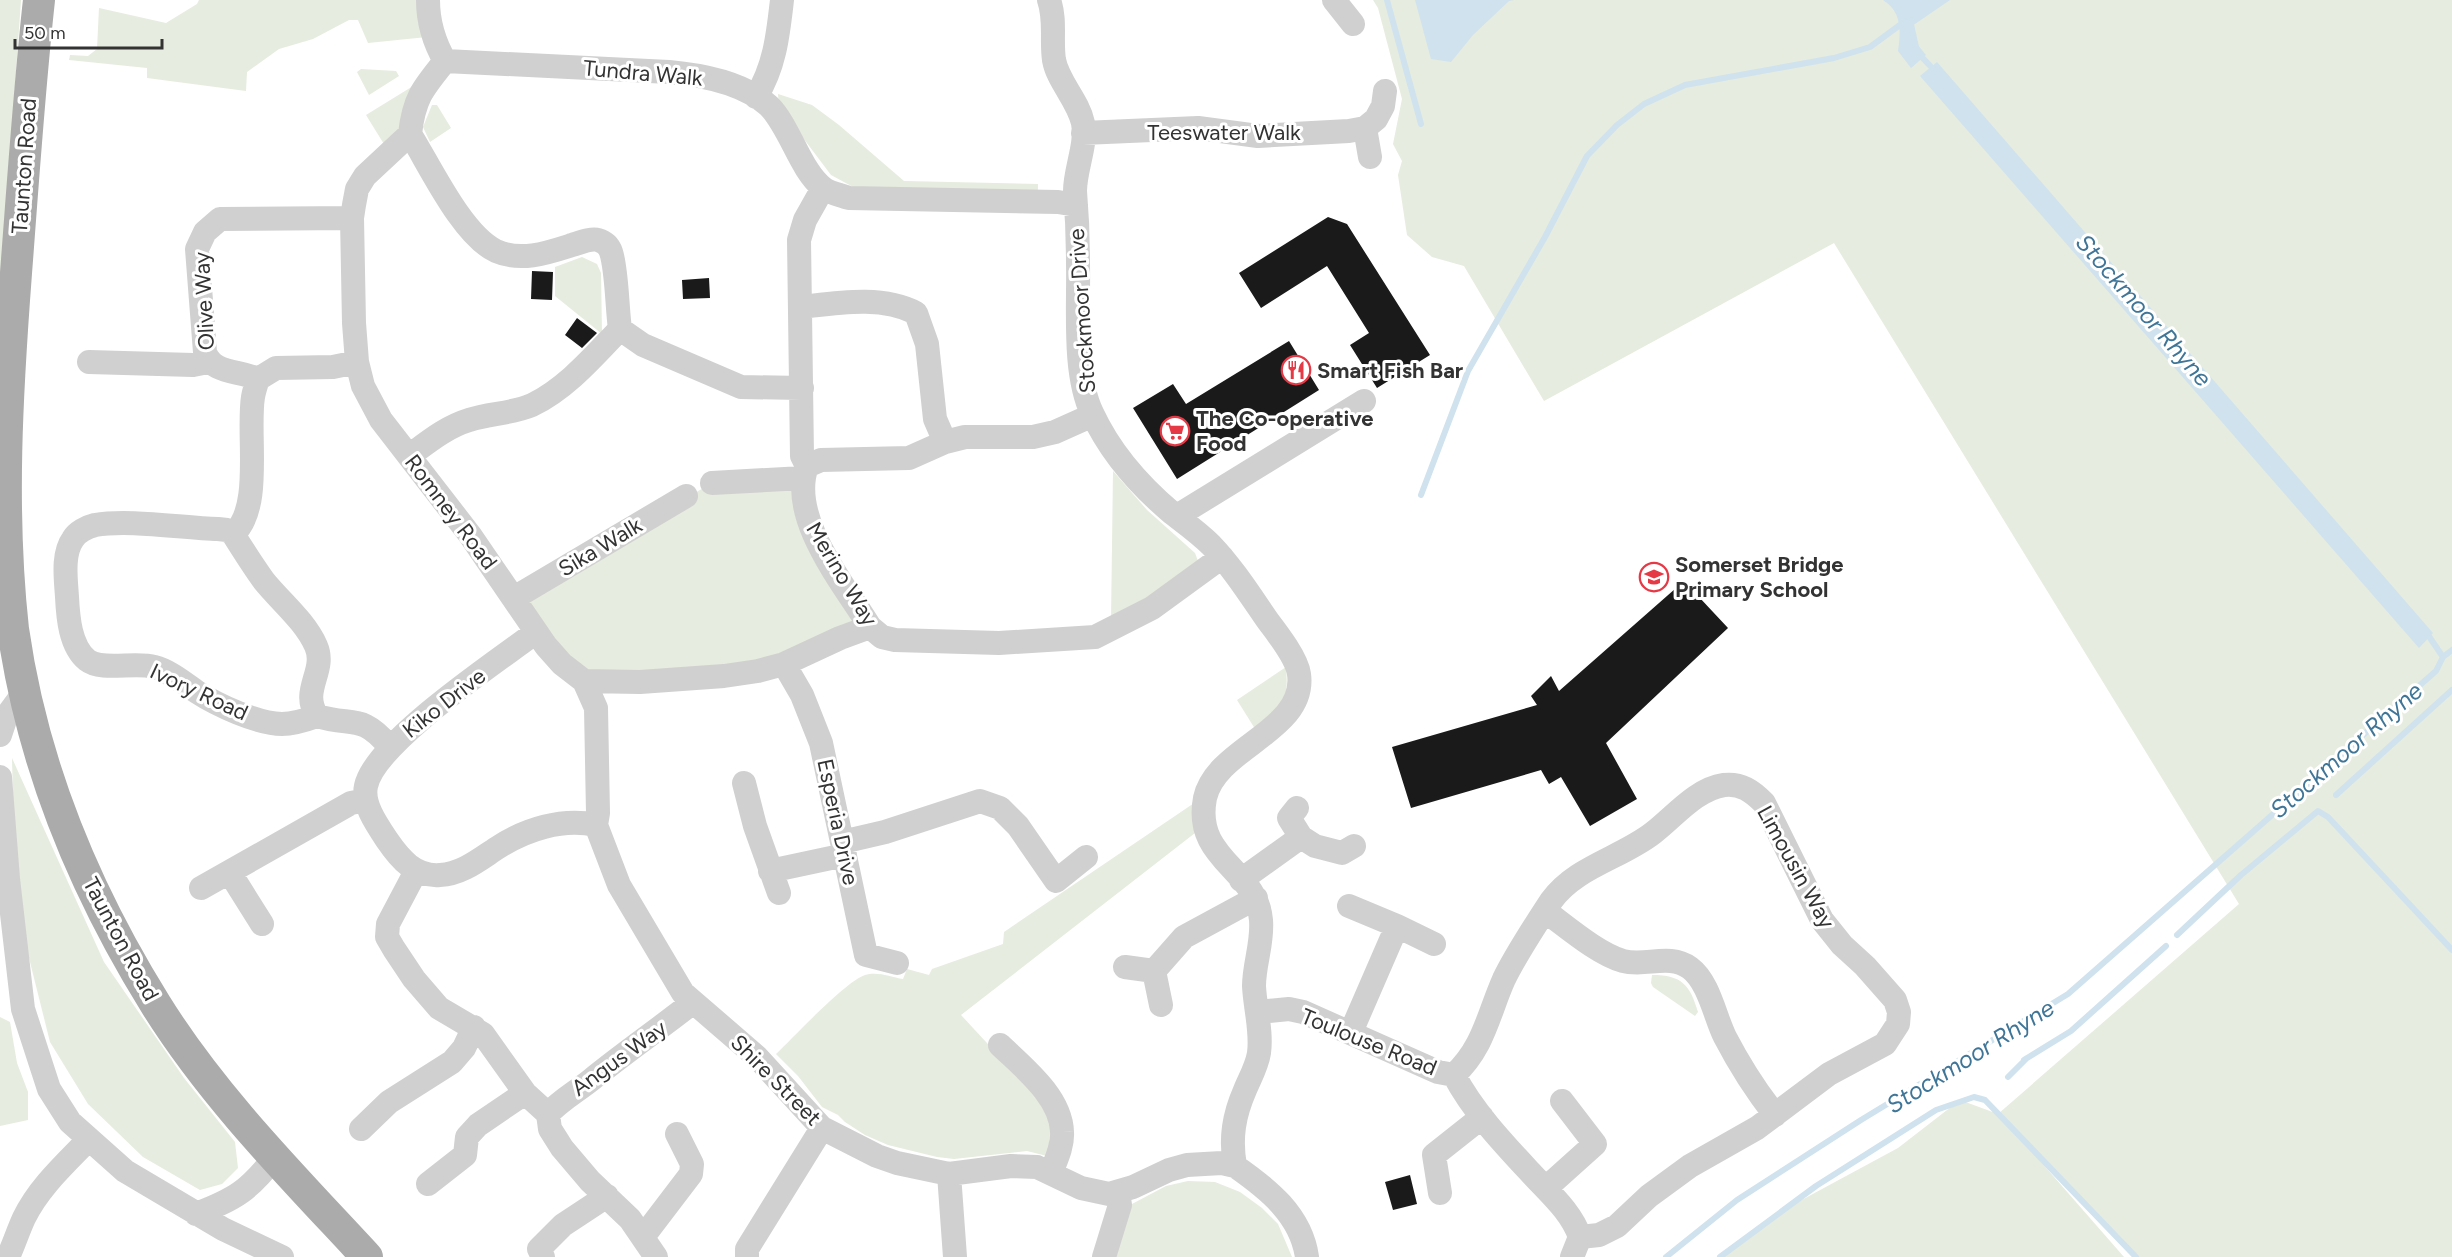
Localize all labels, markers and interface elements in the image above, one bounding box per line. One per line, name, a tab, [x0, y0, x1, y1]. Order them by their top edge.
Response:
scale bar	[15, 12, 162, 50]
text: 50 m	[24, 22, 66, 44]
street label: Tundra Walk	[582, 54, 704, 92]
street label: Taunton Road	[6, 97, 42, 235]
street label: Teeswater Walk	[1147, 119, 1301, 146]
street label: Stockmoor Drive	[1063, 228, 1101, 394]
water label: Stockmoor Rhyne	[2070, 228, 2218, 392]
street label: Olive Way	[188, 251, 220, 351]
restaurant icon: Smart Fish Bar	[1280, 354, 1312, 386]
place label: Smart Fish Bar	[1317, 357, 1464, 384]
place label: The Co-operative Food	[1196, 405, 1373, 457]
supermarket icon: The Co-operative Food	[1159, 415, 1191, 447]
street label: Romney Road	[399, 449, 503, 575]
street label: Sika Walk	[553, 511, 647, 582]
street label: Merino Way	[800, 517, 884, 631]
place label: Somerset Bridge Primary School	[1675, 551, 1843, 603]
school or university icon: Somerset Bridge Primary School	[1638, 561, 1670, 593]
street label: Ivory Road	[146, 658, 252, 726]
street label: Kiko Drive	[397, 662, 491, 744]
water label: Stockmoor Rhyne	[2264, 676, 2428, 824]
street label: Esperia Drive	[811, 756, 865, 888]
street label: Limousin Way	[1751, 801, 1841, 933]
street label: Taunton Road	[77, 873, 165, 1005]
water label: Stockmoor Rhyne	[1881, 993, 2059, 1119]
street label: Toulouse Road	[1297, 1003, 1441, 1081]
street label: Angus Way	[566, 1014, 672, 1102]
street label: Shire Street	[725, 1029, 827, 1131]

